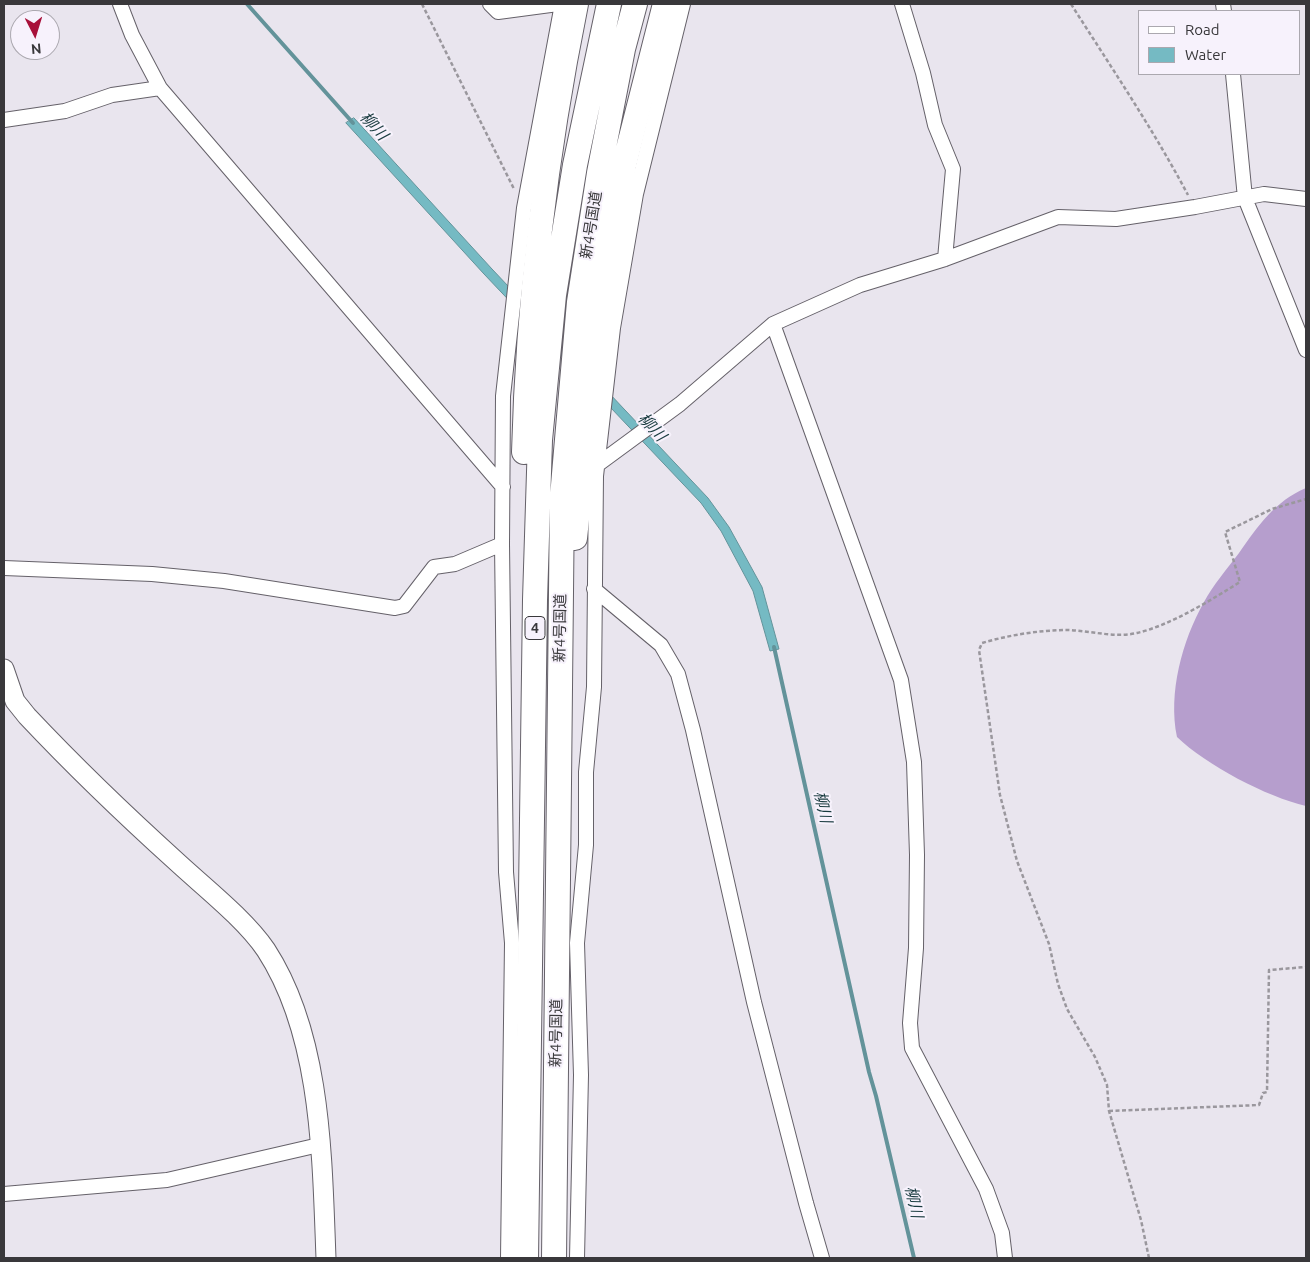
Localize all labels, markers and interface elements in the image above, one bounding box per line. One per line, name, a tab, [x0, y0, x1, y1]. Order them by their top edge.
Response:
north arrow	[10, 10, 60, 60]
legend	[1138, 10, 1300, 75]
text: Road	[1185, 21, 1220, 38]
text: N	[30, 41, 42, 57]
text: Water	[1185, 46, 1226, 63]
water label: 柳川	[356, 108, 392, 144]
street label: 新4号国道	[577, 190, 605, 260]
water label: 柳川	[634, 409, 670, 445]
street label: 新4号国道	[550, 594, 570, 662]
road number: 4	[525, 616, 545, 640]
water label: 柳川	[810, 789, 836, 825]
street label: 新4号国道	[546, 999, 566, 1067]
water label: 柳川	[901, 1184, 927, 1220]

